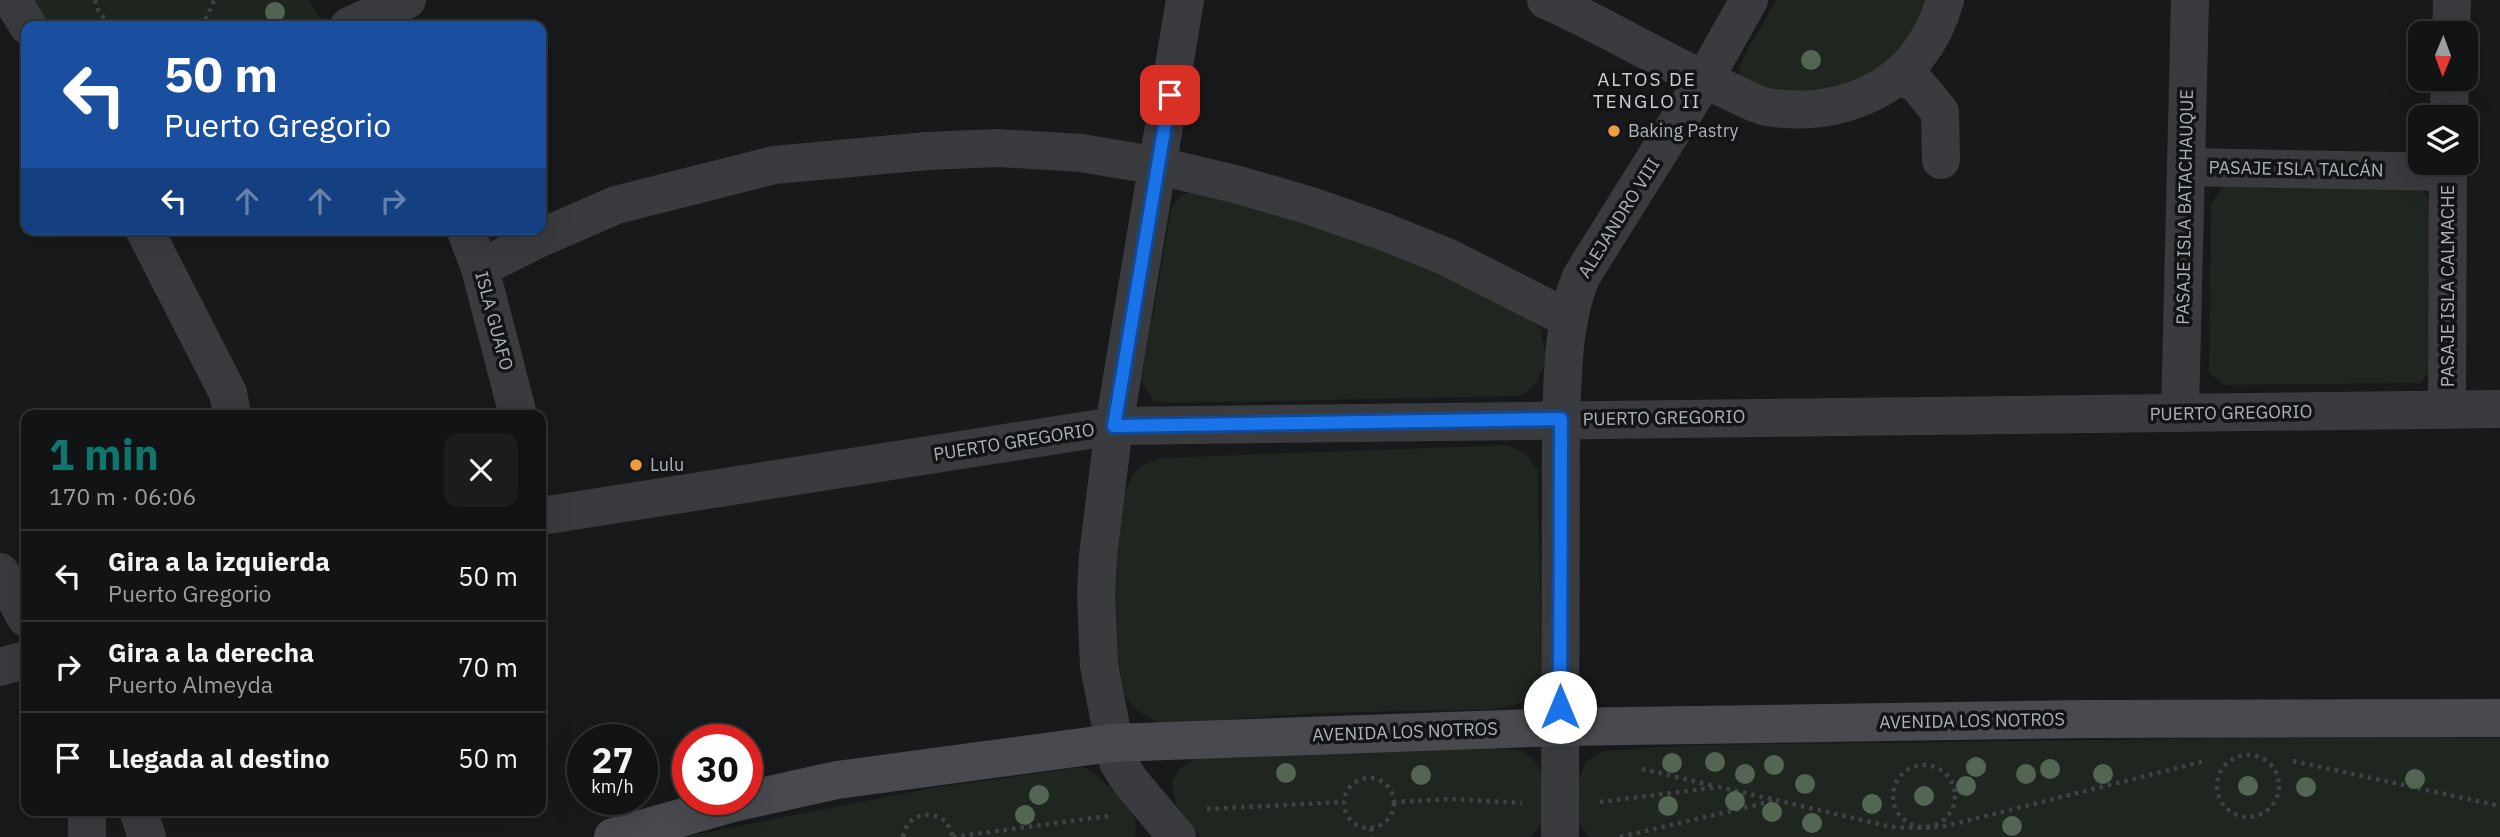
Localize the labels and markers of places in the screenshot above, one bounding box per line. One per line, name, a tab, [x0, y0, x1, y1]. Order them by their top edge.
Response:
pin	[1140, 65, 1200, 125]
place label: Baking Pastry	[1628, 119, 1738, 142]
marker: Baking Pastry	[1606, 123, 1622, 139]
place label: Lulu	[650, 453, 684, 476]
marker: Lulu	[628, 457, 644, 473]

